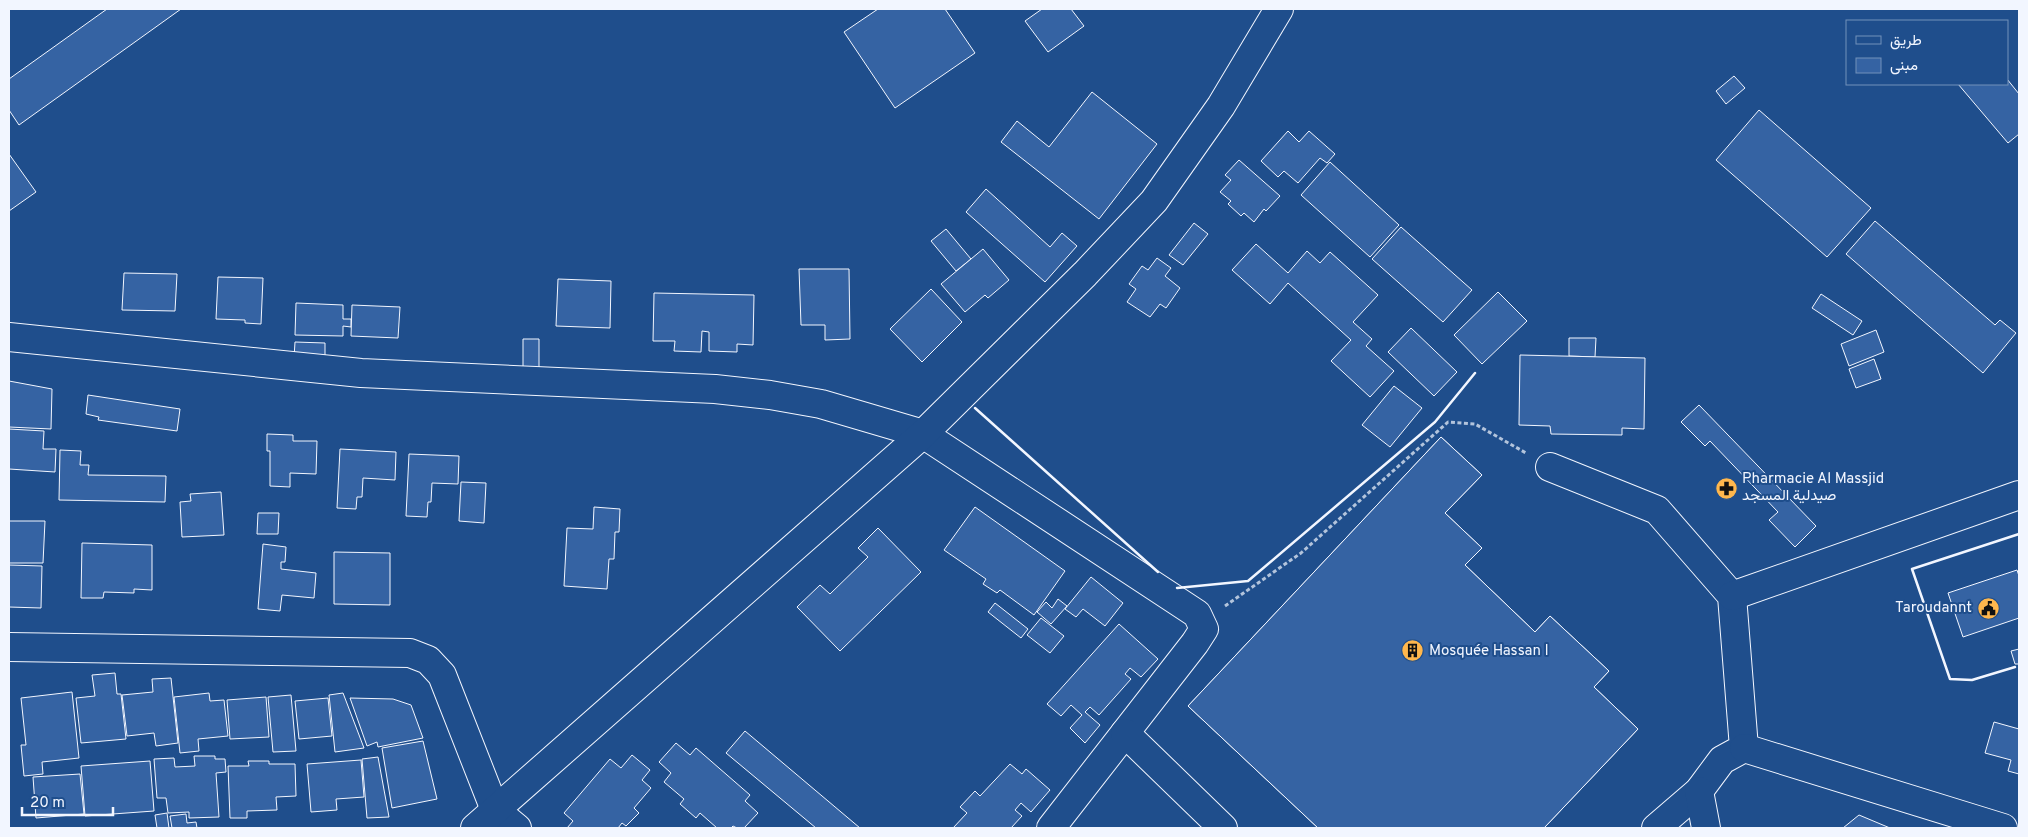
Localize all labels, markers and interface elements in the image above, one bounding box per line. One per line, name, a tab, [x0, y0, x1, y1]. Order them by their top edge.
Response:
legend	[1846, 20, 2008, 85]
text: طريق	[1890, 32, 1922, 51]
text: مبنى	[1890, 57, 1918, 76]
place label: Pharmacie Al Massjid صيدلية المسجد	[1742, 470, 1884, 506]
pharmacy icon: Pharmacie Al Massjid صيدلية المسجد	[1714, 476, 1738, 500]
public building icon: Taroudannt	[1976, 596, 2000, 620]
place label: Taroudannt	[1895, 599, 1972, 618]
building icon: Mosquée Hassan I	[1401, 639, 1425, 663]
place label: Mosquée Hassan I	[1429, 642, 1549, 661]
scale bar	[22, 784, 114, 816]
text: 20 m	[30, 794, 65, 813]

